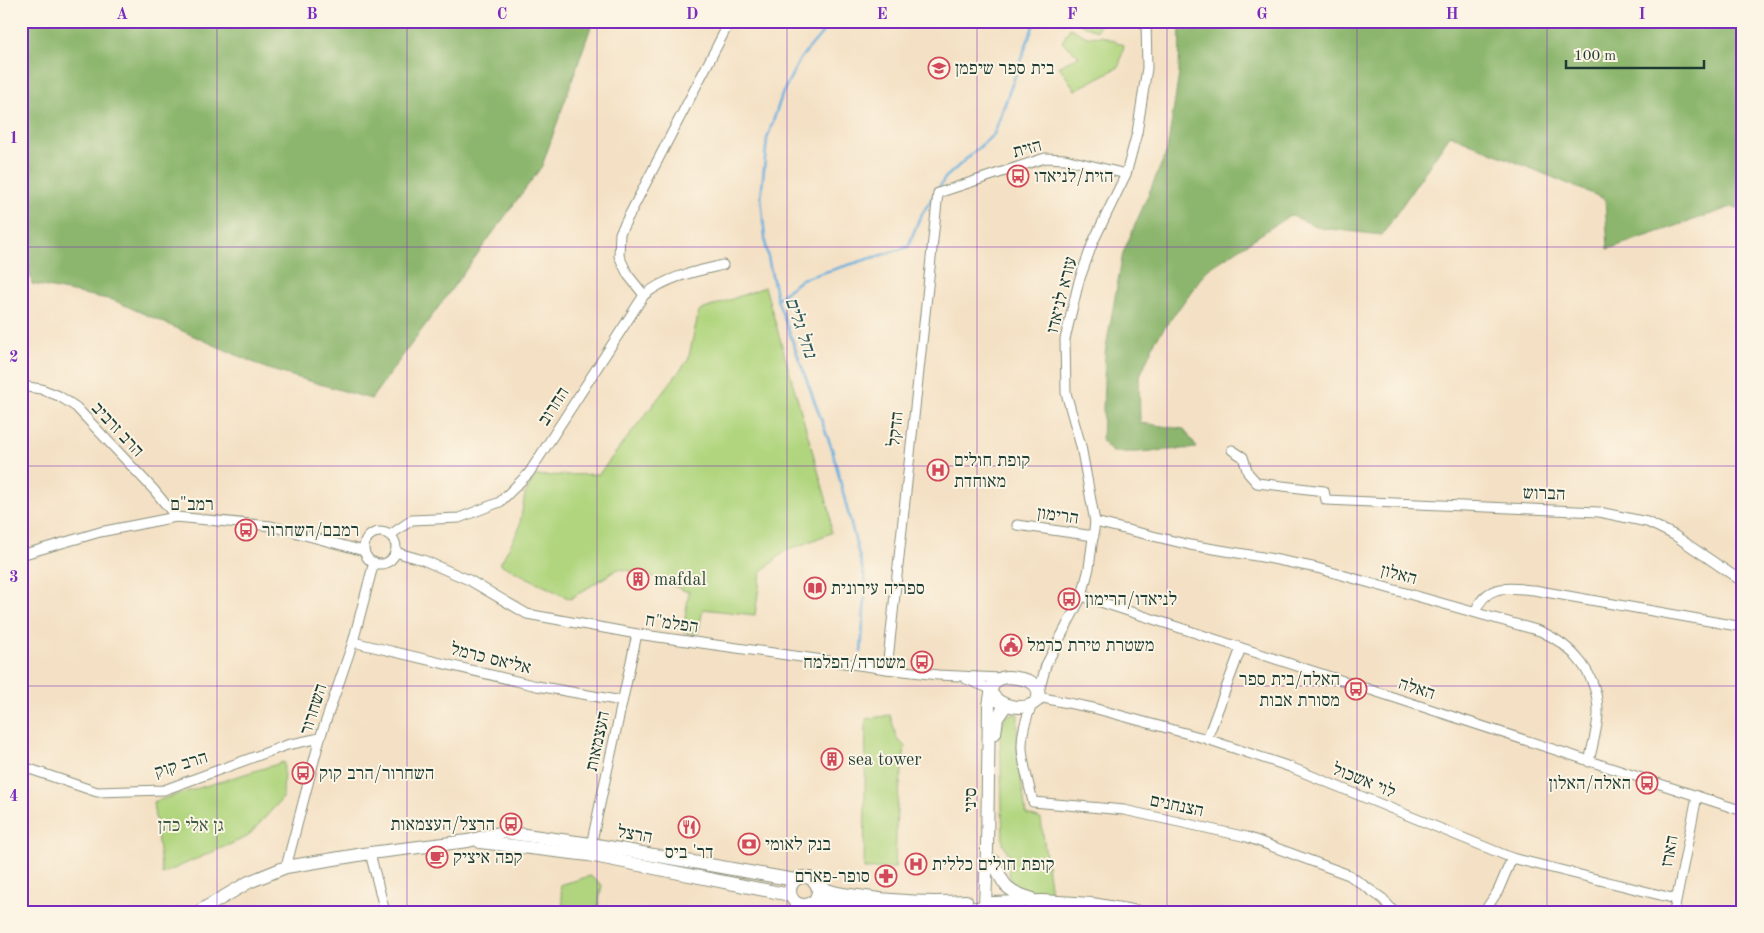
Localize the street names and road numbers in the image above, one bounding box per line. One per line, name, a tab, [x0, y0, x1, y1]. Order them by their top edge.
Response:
street label: הזית	[1011, 137, 1044, 161]
street label: עזרא לניאדו	[1043, 255, 1080, 336]
street label: החרוב	[535, 384, 573, 429]
street label: הרב זרביב	[88, 399, 147, 460]
street label: הדקל	[884, 410, 907, 448]
street label: הברוש	[1522, 484, 1566, 504]
street label: רמב"ם	[170, 496, 214, 514]
street label: הרימון	[1036, 504, 1080, 528]
street label: האלון	[1379, 561, 1419, 588]
street label: הפלמ"ח	[644, 610, 700, 637]
street label: אליאס כרמל	[449, 639, 533, 678]
street label: האלה	[1396, 674, 1438, 703]
street label: השחרור	[297, 682, 331, 737]
street label: העצמאות	[583, 710, 613, 773]
street label: הרב קוק	[152, 748, 210, 782]
street label: לוי אשכול	[1329, 759, 1398, 802]
street label: סיני	[962, 787, 980, 813]
street label: הצנחנים	[1148, 792, 1205, 820]
street label: הרצל	[616, 822, 654, 847]
street label: הארז	[1658, 834, 1682, 869]

